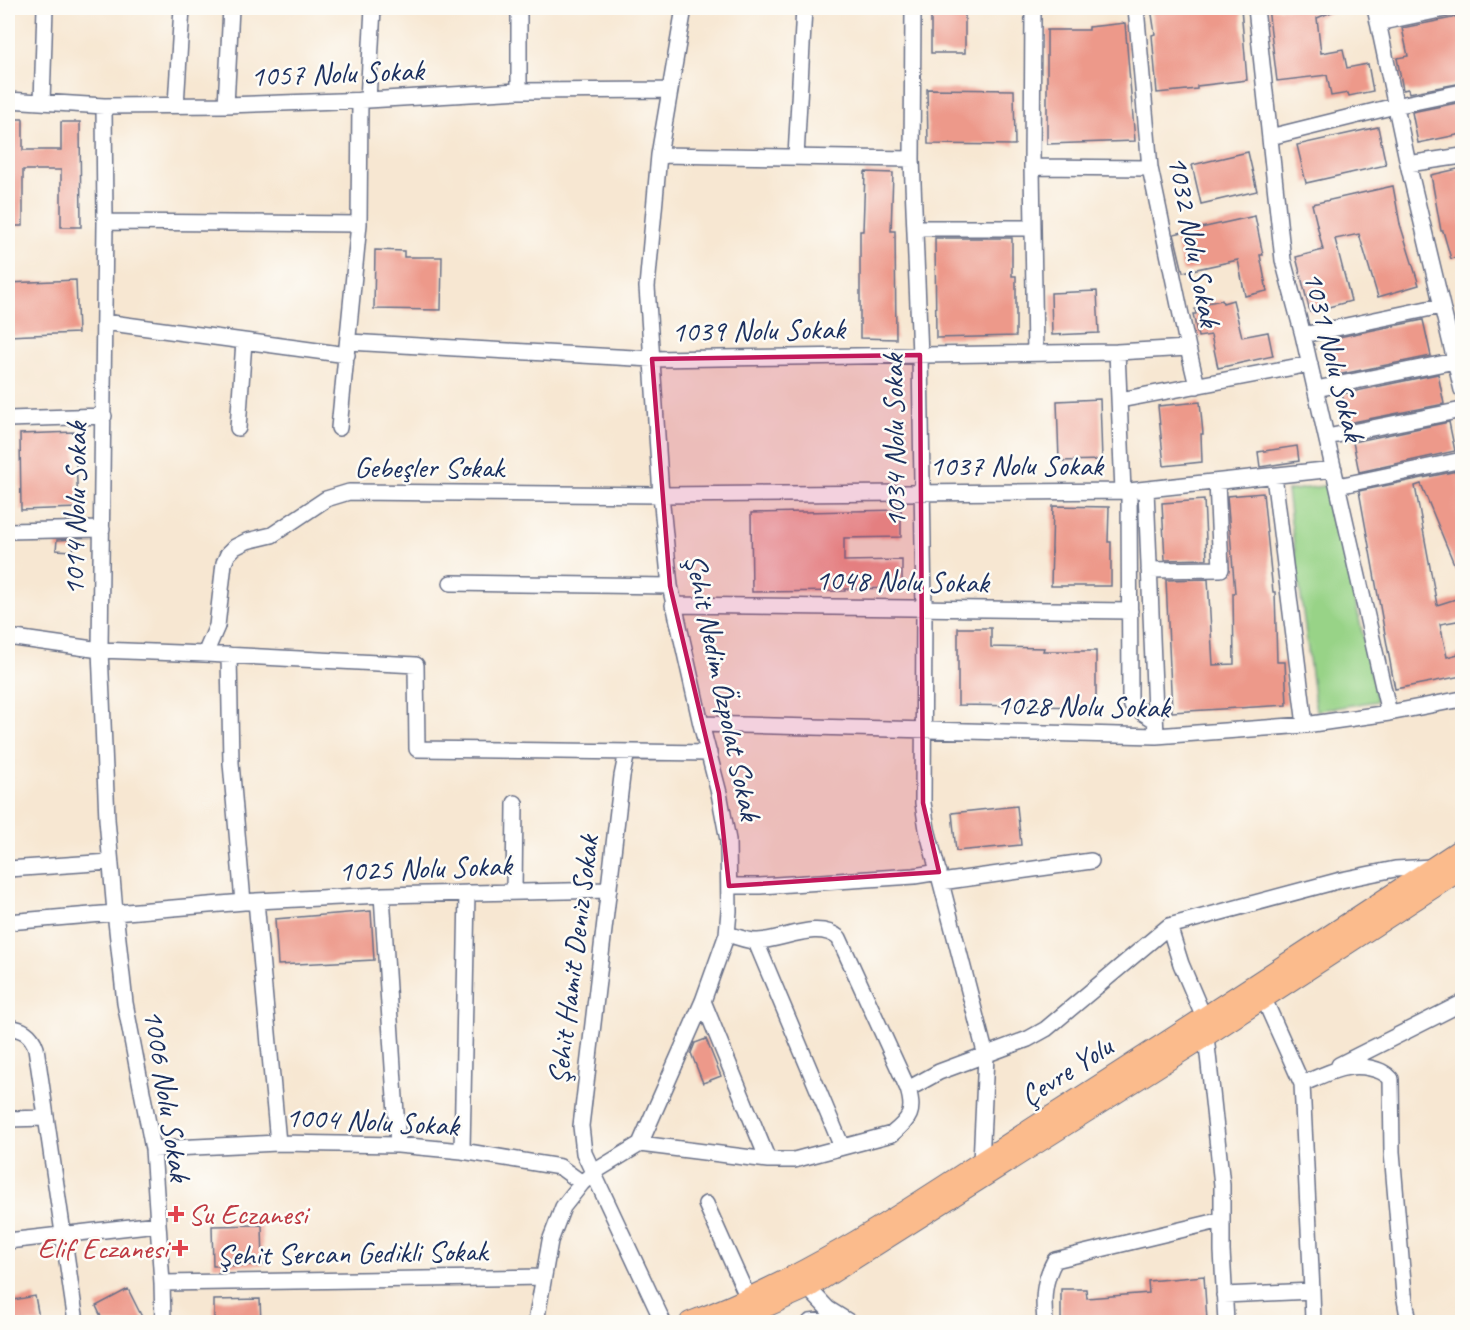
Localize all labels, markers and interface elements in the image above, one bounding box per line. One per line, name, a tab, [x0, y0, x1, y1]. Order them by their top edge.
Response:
street label: 1057 Nolu Sokak	[250, 51, 426, 95]
street label: 1032 Nolu Sokak	[1159, 152, 1230, 332]
street label: 1031 Nolu Sokak	[1295, 267, 1374, 447]
street label: 1039 Nolu Sokak	[671, 309, 847, 351]
street label: 1034 Nolu Sokak	[873, 352, 915, 528]
street label: 1014 Nolu Sokak	[54, 420, 96, 596]
street label: 1037 Nolu Sokak	[929, 446, 1105, 484]
street label: Gebeşler Sokak	[354, 448, 506, 486]
street label: Şehit Nedim Özpolat Sokak	[676, 551, 770, 825]
street label: 1048 Nolu Sokak	[815, 560, 991, 602]
street label: 1028 Nolu Sokak	[996, 685, 1172, 727]
street label: Şehit Hamit Deniz Sokak	[539, 831, 607, 1087]
street label: 1025 Nolu Sokak	[338, 846, 514, 890]
street label: 1006 Nolu Sokak	[135, 1006, 200, 1186]
street label: Çevre Yolu	[1013, 1026, 1121, 1115]
street label: 1004 Nolu Sokak	[284, 1097, 462, 1145]
place label: Su Eczanesi	[188, 1195, 311, 1233]
marker: Su Eczanesi	[169, 1207, 183, 1221]
place label: Elif Eczanesi	[38, 1229, 171, 1267]
street label: Şehit Sercan Gedikli Sokak	[216, 1232, 490, 1274]
marker: Elif Eczanesi	[173, 1241, 187, 1255]

